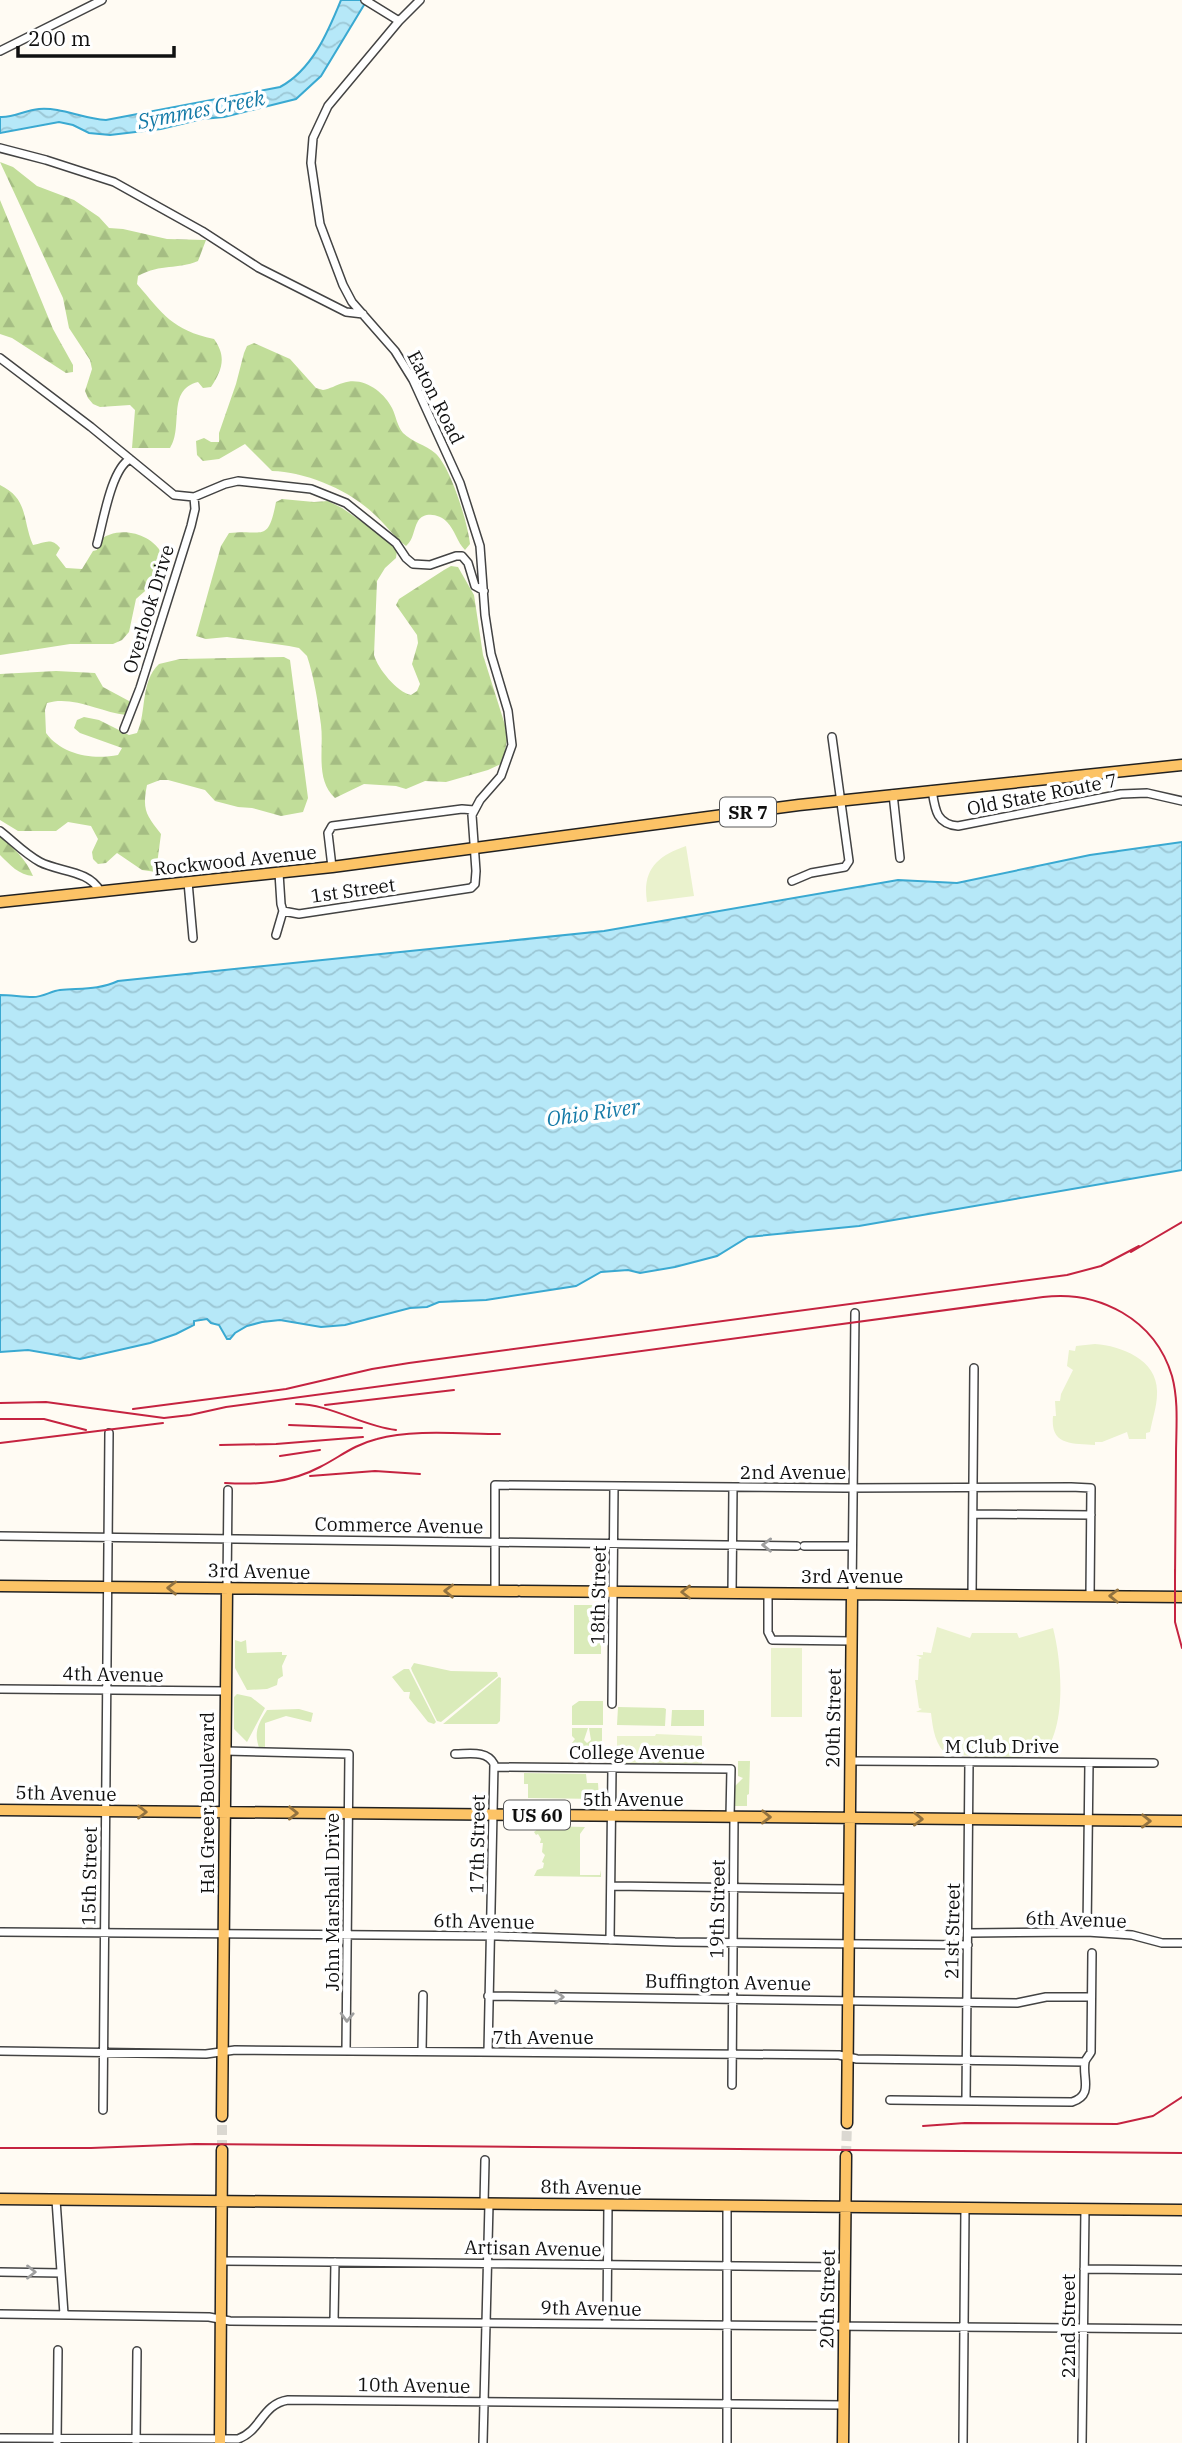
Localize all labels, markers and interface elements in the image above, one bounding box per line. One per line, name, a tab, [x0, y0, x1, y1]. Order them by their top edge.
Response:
scale bar	[18, 14, 173, 58]
text: 200 m	[28, 24, 91, 52]
water label: Symmes Creek	[134, 83, 268, 135]
street label: Eaton Road	[402, 346, 470, 448]
street label: Overlook Drive	[117, 542, 179, 676]
street label: Old State Route 7	[965, 768, 1119, 820]
road number: SR 7	[720, 798, 776, 826]
street label: Rockwood Avenue	[152, 840, 318, 880]
street label: 1st Street	[309, 872, 397, 908]
water label: Ohio River	[544, 1091, 642, 1132]
street label: 2nd Avenue	[740, 1460, 846, 1484]
street label: Commerce Avenue	[314, 1512, 484, 1538]
one-way arrow	[761, 1537, 772, 1553]
street label: 18th Street	[585, 1545, 611, 1645]
street label: 3rd Avenue	[208, 1558, 310, 1584]
street label: 3rd Avenue	[801, 1564, 903, 1588]
one-way arrow	[166, 1580, 177, 1596]
one-way arrow	[443, 1583, 454, 1598]
one-way arrow	[680, 1584, 690, 1600]
one-way arrow	[1108, 1588, 1119, 1604]
street label: 4th Avenue	[62, 1661, 164, 1687]
street label: 20th Street	[820, 1668, 846, 1768]
street label: Hal Greer Boulevard	[195, 1712, 219, 1894]
street label: M Club Drive	[945, 1734, 1059, 1758]
street label: College Avenue	[569, 1740, 705, 1764]
street label: 5th Avenue	[15, 1780, 117, 1806]
street label: 5th Avenue	[582, 1787, 684, 1811]
street label: 17th Street	[464, 1794, 490, 1894]
road number: US 60	[504, 1800, 570, 1829]
one-way arrow	[137, 1804, 147, 1820]
one-way arrow	[288, 1805, 299, 1821]
one-way arrow	[760, 1810, 771, 1825]
one-way arrow	[913, 1811, 924, 1827]
street label: John Marshall Drive	[320, 1813, 344, 1991]
one-way arrow	[1141, 1813, 1151, 1829]
street label: 15th Street	[76, 1826, 102, 1926]
street label: 19th Street	[704, 1859, 730, 1959]
street label: 21st Street	[939, 1882, 965, 1979]
street label: 6th Avenue	[1025, 1905, 1127, 1933]
street label: 6th Avenue	[433, 1908, 535, 1934]
street label: Buffington Avenue	[645, 1969, 811, 1995]
one-way arrow	[554, 1989, 565, 2005]
one-way arrow	[340, 2012, 355, 2023]
street label: 7th Avenue	[492, 2025, 594, 2049]
street label: 8th Avenue	[540, 2174, 642, 2200]
street label: Artisan Avenue	[464, 2235, 602, 2261]
street label: 20th Street	[814, 2249, 840, 2349]
one-way arrow	[26, 2264, 36, 2280]
street label: 22nd Street	[1056, 2274, 1080, 2378]
street label: 9th Avenue	[540, 2295, 642, 2321]
street label: 10th Avenue	[358, 2372, 470, 2398]

